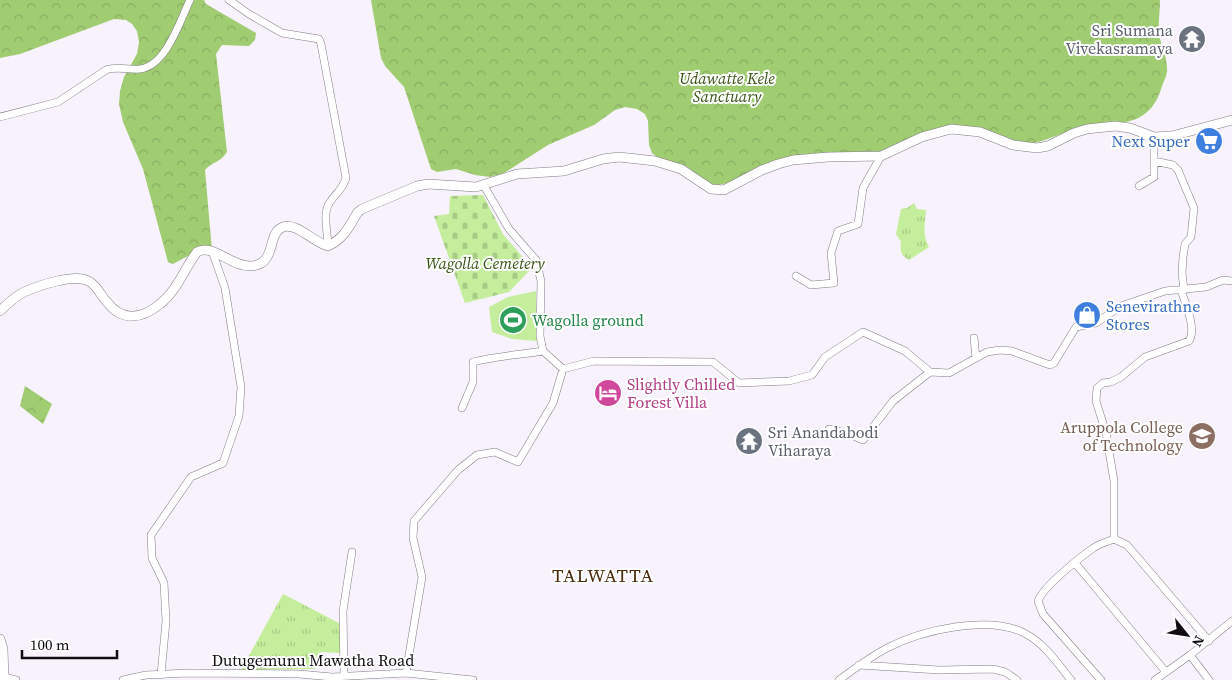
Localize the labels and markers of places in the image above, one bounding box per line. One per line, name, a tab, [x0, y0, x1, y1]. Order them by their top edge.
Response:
place label: Sri Sumana Vivekasramaya	[1065, 19, 1174, 59]
temple icon: Sri Sumana Vivekasramaya	[1177, 24, 1207, 54]
supermarket icon: Next Super	[1194, 126, 1224, 156]
place label: Next Super	[1111, 130, 1190, 152]
place label: Senevirathne Stores	[1106, 295, 1200, 335]
shop icon: Senevirathne Stores	[1072, 300, 1102, 330]
sports icon: Wagolla ground	[498, 305, 528, 335]
place label: Wagolla ground	[532, 309, 644, 331]
place label: Slightly Chilled Forest Villa	[627, 373, 735, 413]
hotel icon: Slightly Chilled Forest Villa	[593, 378, 623, 408]
place label: Aruppola College of Technology	[1060, 416, 1184, 456]
place label: Sri Anandabodi Viharaya	[768, 421, 879, 461]
school or university icon: Aruppola College of Technology	[1187, 421, 1217, 451]
temple icon: Sri Anandabodi Viharaya	[734, 426, 764, 456]

